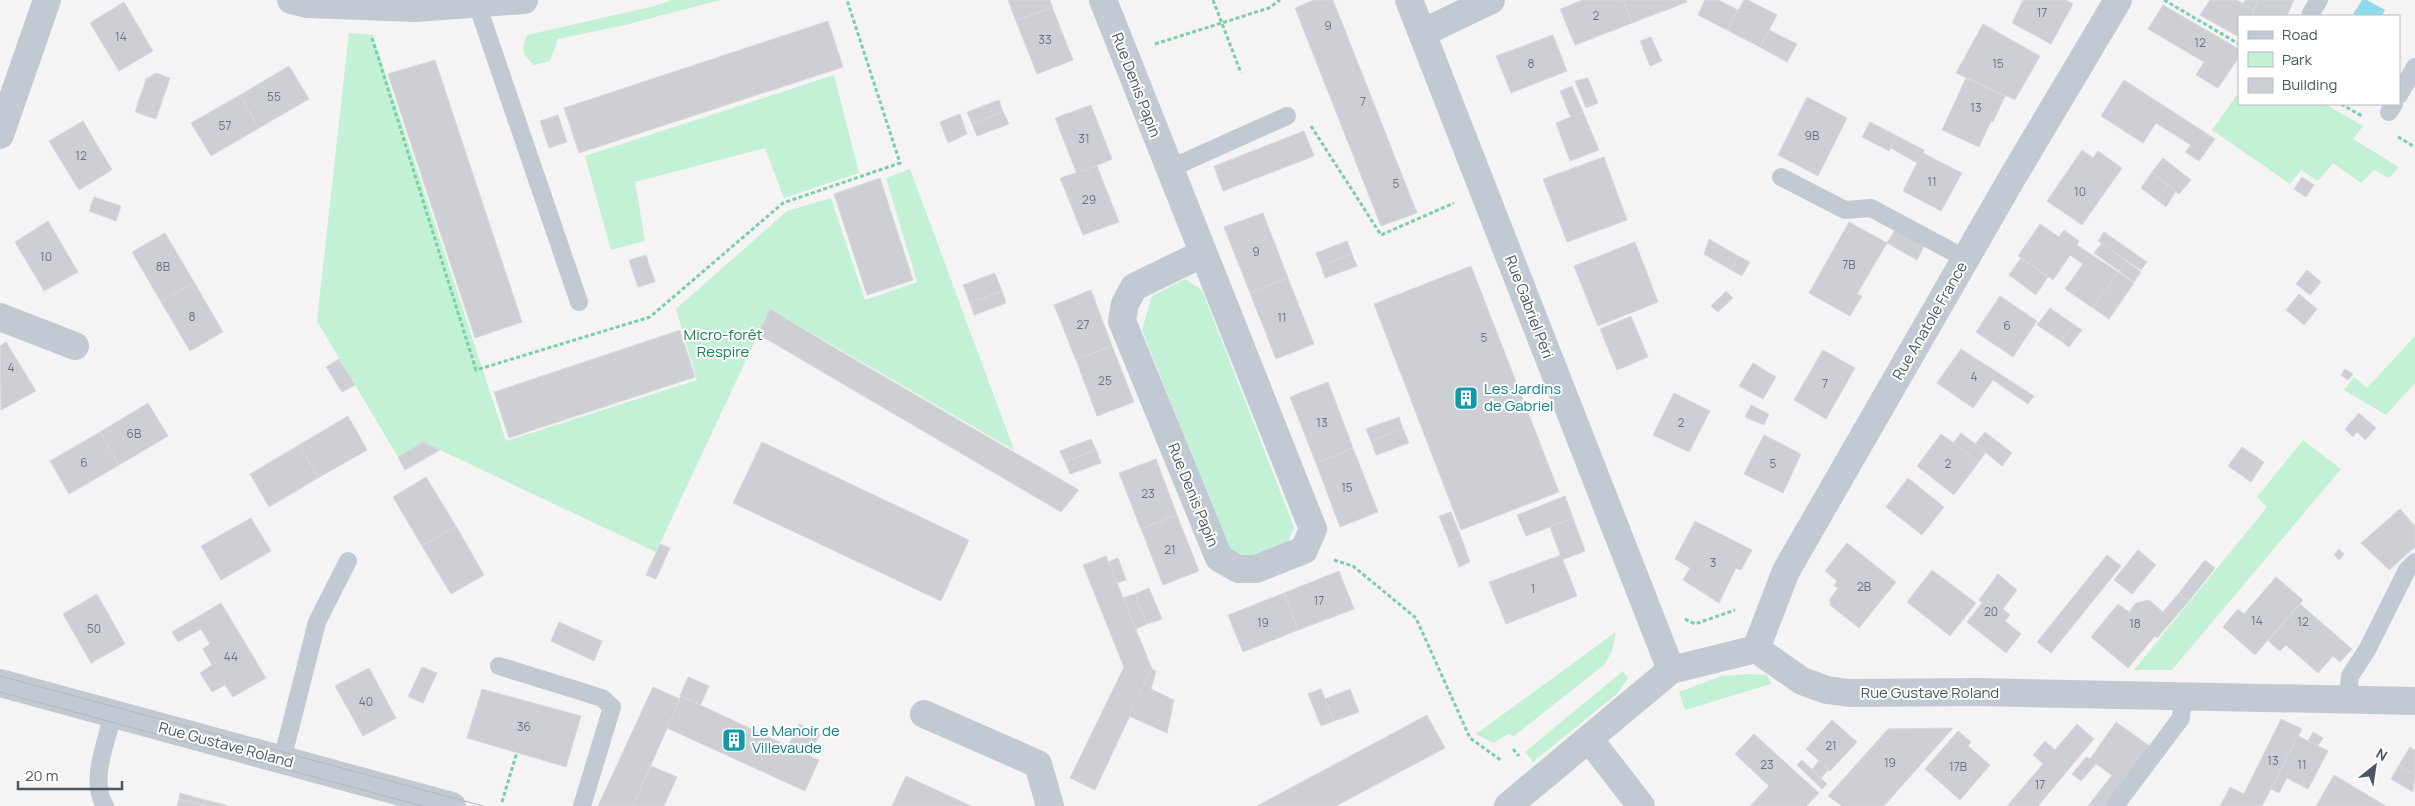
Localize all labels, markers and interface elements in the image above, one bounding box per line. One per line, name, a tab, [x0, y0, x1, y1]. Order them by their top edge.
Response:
house number: 17	[2037, 4, 2047, 21]
house number: 2	[1593, 7, 1600, 24]
legend	[2238, 15, 2400, 105]
house number: 9	[1324, 17, 1332, 34]
text: Road	[2282, 24, 2318, 45]
house number: 14	[115, 28, 127, 45]
street label: Rue Denis Papin	[1107, 30, 1166, 140]
house number: 33	[1038, 31, 1052, 48]
house number: 12	[2194, 34, 2206, 51]
text: Park	[2282, 49, 2312, 70]
house number: 8	[1528, 55, 1535, 72]
house number: 15	[1992, 55, 2004, 72]
text: Building	[2282, 74, 2337, 95]
house number: 55	[267, 88, 281, 105]
house number: 7	[1360, 93, 1366, 110]
house number: 13	[1970, 99, 1982, 116]
house number: 57	[219, 117, 231, 134]
house number: 9B	[1805, 127, 1819, 144]
house number: 31	[1078, 130, 1090, 147]
house number: 12	[75, 147, 87, 164]
house number: 11	[1927, 173, 1937, 190]
house number: 5	[1393, 175, 1400, 192]
house number: 10	[2074, 183, 2086, 200]
house number: 29	[1082, 191, 1096, 208]
house number: 9	[1252, 243, 1260, 260]
house number: 10	[40, 248, 52, 265]
street label: Rue Gabriel Péri	[1500, 252, 1559, 361]
house number: 7B	[1842, 256, 1856, 273]
house number: 8B	[156, 258, 170, 275]
street label: Rue Anatole France	[1887, 258, 1972, 384]
house number: 8	[189, 308, 196, 325]
house number: 11	[1277, 309, 1287, 326]
house number: 27	[1077, 316, 1089, 333]
house number: 6	[2003, 317, 2011, 334]
park label: Micro-forêt Respire	[684, 324, 762, 362]
house number: 5	[1481, 329, 1488, 346]
house number: 4	[7, 359, 15, 376]
house number: 4	[1970, 368, 1978, 385]
house number: 25	[1098, 372, 1112, 389]
house number: 7	[1822, 375, 1828, 392]
place label: Les Jardins de Gabriel	[1484, 378, 1561, 416]
building icon: Les Jardins de Gabriel	[1453, 385, 1479, 411]
house number: 13	[1316, 414, 1328, 431]
house number: 2	[1678, 414, 1685, 431]
house number: 6B	[127, 425, 141, 442]
street label: Rue Denis Papin	[1163, 440, 1224, 550]
house number: 6	[80, 454, 88, 471]
house number: 5	[1770, 455, 1777, 472]
house number: 2	[1945, 455, 1952, 472]
house number: 15	[1341, 479, 1353, 496]
house number: 23	[1141, 485, 1155, 502]
house number: 21	[1164, 541, 1176, 558]
house number: 3	[1710, 554, 1716, 571]
house number: 2B	[1857, 578, 1871, 595]
house number: 1	[1531, 580, 1535, 597]
house number: 17	[1314, 592, 1324, 609]
house number: 20	[1984, 603, 1998, 620]
house number: 14	[2251, 612, 2263, 629]
house number: 12	[2297, 613, 2309, 630]
house number: 19	[1257, 614, 1269, 631]
house number: 18	[2129, 615, 2141, 632]
house number: 50	[87, 620, 101, 637]
house number: 44	[224, 648, 238, 665]
street label: Rue Gustave Roland	[1861, 682, 1999, 703]
house number: 40	[359, 693, 373, 710]
street label: Rue Gustave Roland	[156, 716, 296, 773]
house number: 36	[517, 718, 531, 735]
place label: Le Manoir de Villevaude	[752, 720, 840, 758]
building icon: Le Manoir de Villevaude	[721, 727, 747, 753]
house number: 21	[1825, 737, 1837, 754]
north arrow	[2350, 741, 2400, 791]
text: N	[2373, 744, 2391, 765]
house number: 13	[2267, 752, 2279, 769]
house number: 19	[1884, 754, 1896, 771]
house number: 23	[1760, 756, 1774, 773]
house number: 11	[2297, 756, 2307, 773]
scale bar	[18, 758, 121, 790]
house number: 17B	[1949, 758, 1967, 775]
text: 20 m	[25, 765, 58, 786]
house number: 17	[2035, 776, 2045, 793]

